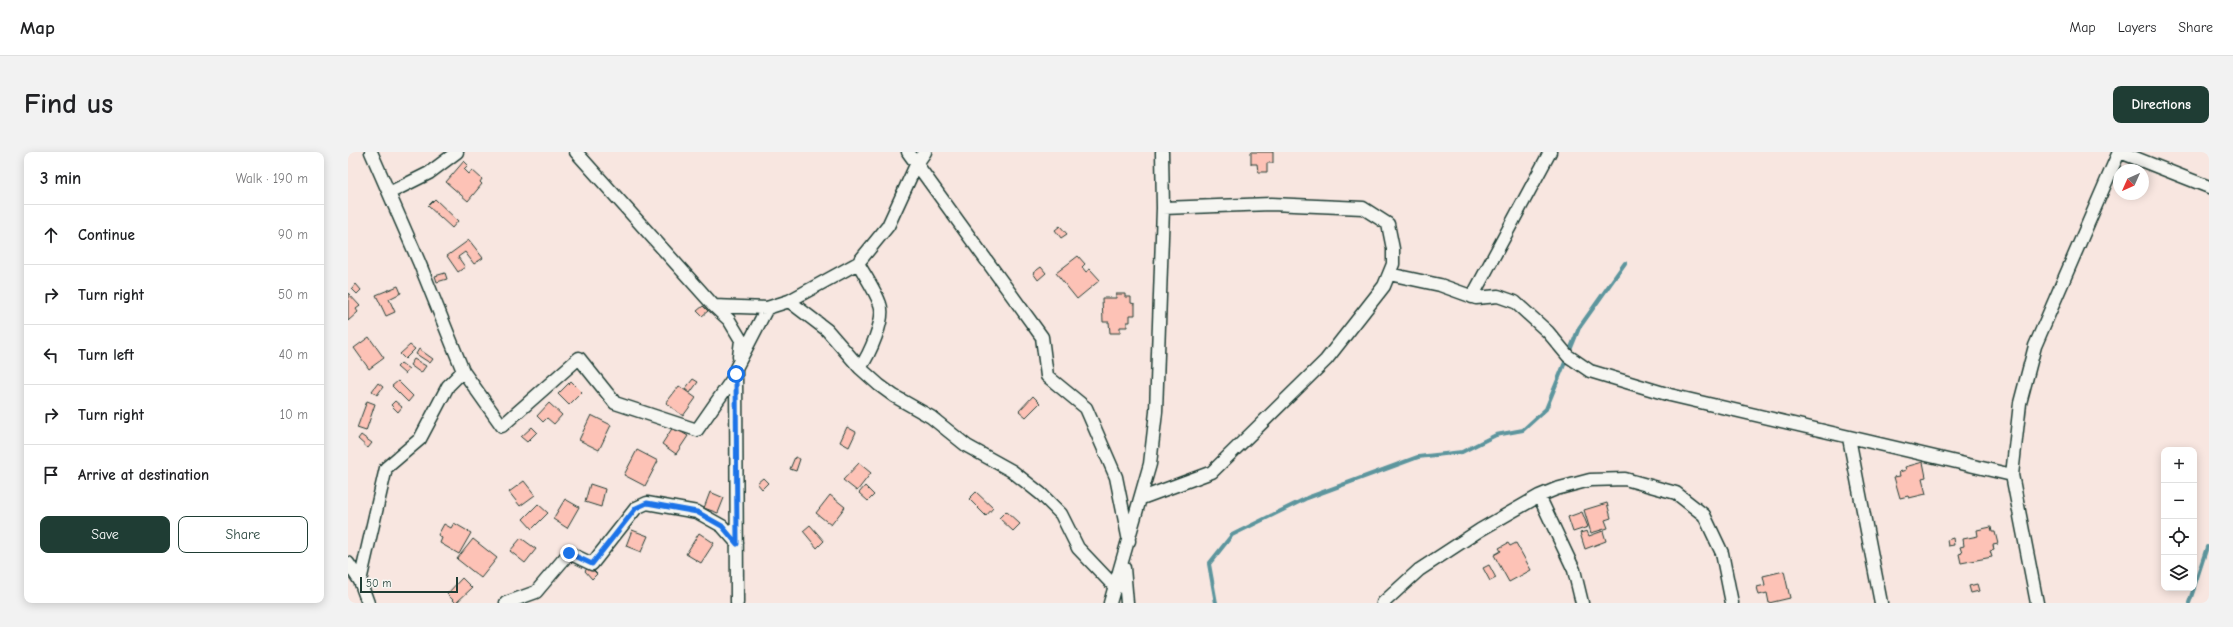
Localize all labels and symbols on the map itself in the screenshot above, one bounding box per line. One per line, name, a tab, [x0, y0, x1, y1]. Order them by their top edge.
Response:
north arrow	[2113, 164, 2149, 200]
route start	[727, 365, 745, 383]
route end	[560, 544, 578, 562]
scale bar	[360, 575, 458, 594]

